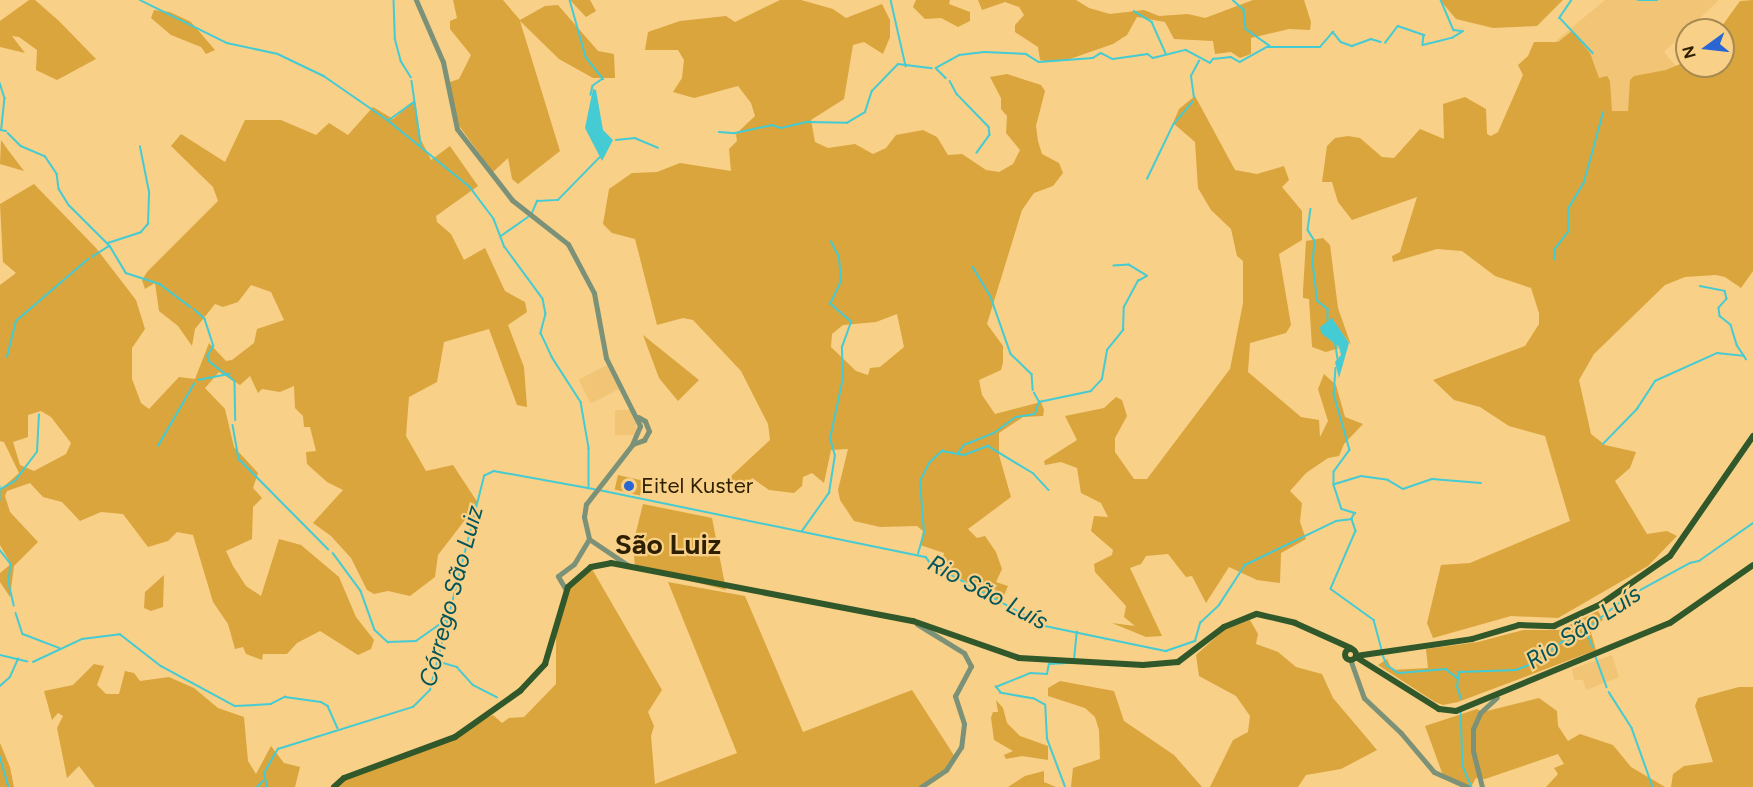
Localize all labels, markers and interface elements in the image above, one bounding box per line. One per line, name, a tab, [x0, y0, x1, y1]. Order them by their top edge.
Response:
north arrow	[1675, 18, 1735, 78]
text: N	[1678, 44, 1700, 61]
place label: Eitel Kuster	[641, 473, 753, 499]
marker: Eitel Kuster	[622, 479, 636, 493]
water label: Córrego São Luiz	[413, 502, 489, 690]
district label: São Luiz	[615, 527, 721, 561]
water label: Rio São Luís	[923, 548, 1053, 636]
water label: Rio São Luís	[1520, 579, 1646, 675]

